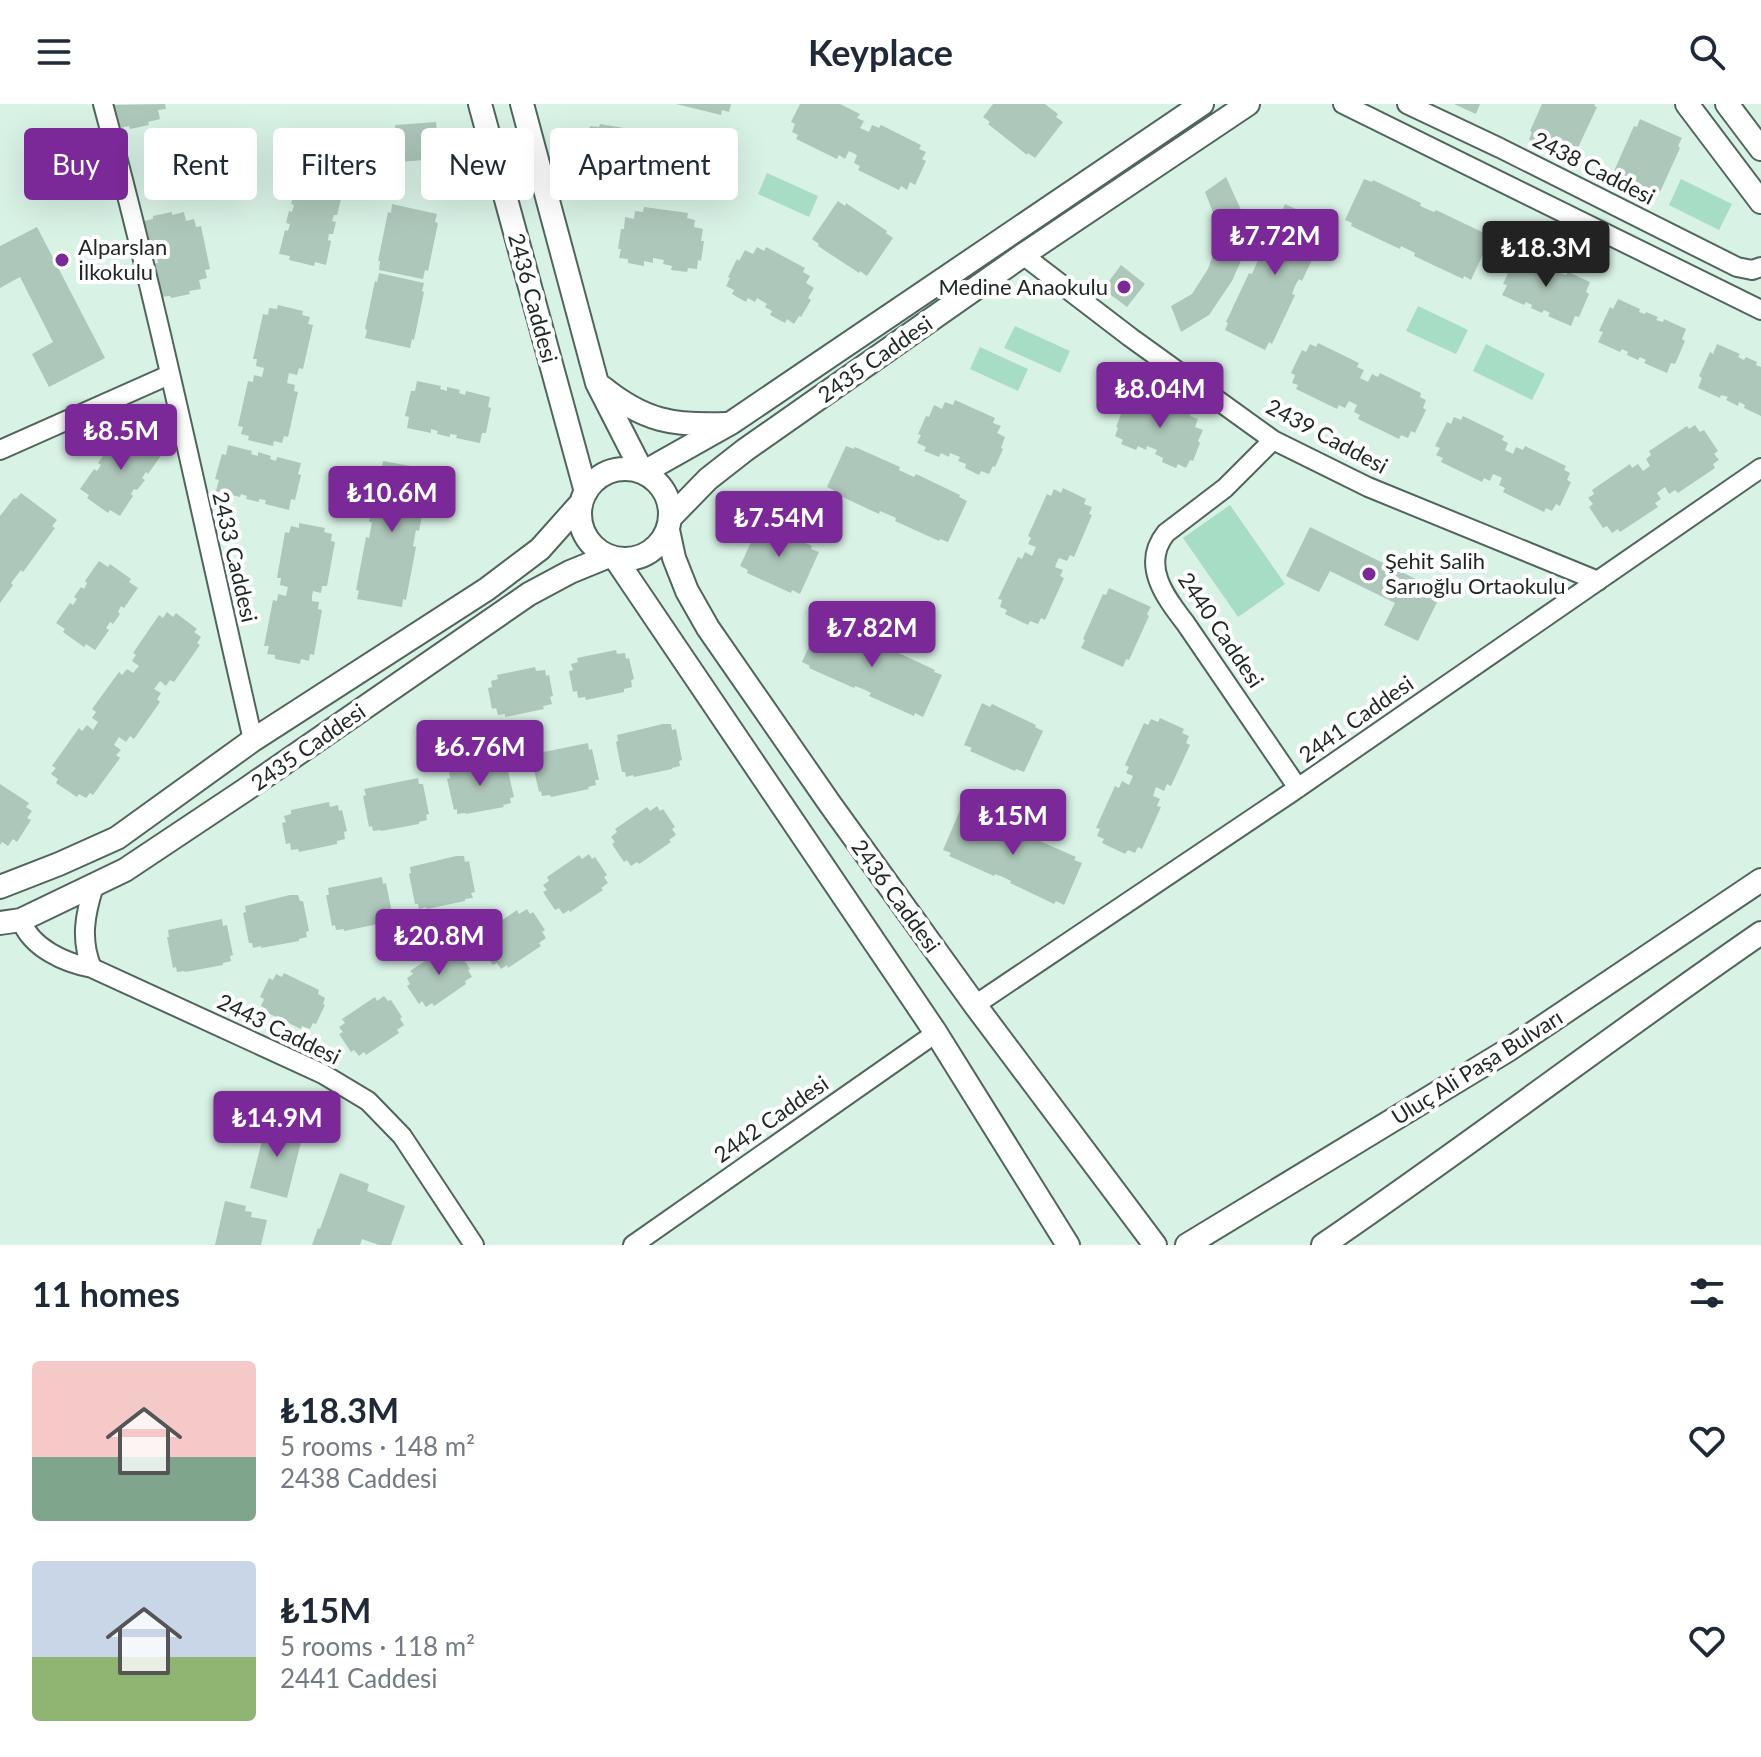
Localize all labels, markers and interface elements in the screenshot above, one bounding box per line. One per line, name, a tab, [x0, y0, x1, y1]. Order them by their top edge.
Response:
icon: menu	[32, 30, 76, 74]
text: Keyplace	[808, 30, 953, 74]
icon: search	[1685, 30, 1729, 74]
street label: 2438 Caddesi	[1529, 125, 1660, 210]
chip: Buy	[24, 128, 128, 200]
chip: Rent	[144, 128, 257, 200]
chip: Filters	[273, 128, 405, 200]
chip: New	[421, 128, 534, 200]
chip: Apartment	[550, 128, 738, 200]
pin: ₺7.72M	[1210, 209, 1340, 277]
text: ₺7.72M	[1229, 219, 1321, 251]
pin: ₺18.3M	[1481, 221, 1611, 289]
street label: 2436 Caddesi	[503, 230, 564, 366]
text: ₺18.3M	[1500, 231, 1592, 263]
place label: Alparslan İlkokulu	[78, 233, 167, 285]
marker: Alparslan İlkokulu	[53, 251, 71, 269]
place label: Medine Anaokulu	[938, 273, 1108, 300]
marker: Medine Anaokulu	[1115, 278, 1133, 296]
street label: 2435 Caddesi	[812, 309, 937, 408]
pin: ₺8.04M	[1095, 362, 1225, 430]
text: ₺8.04M	[1114, 372, 1206, 404]
street label: 2439 Caddesi	[1262, 392, 1392, 479]
pin: ₺8.5M	[65, 404, 177, 472]
text: ₺8.5M	[83, 414, 159, 446]
pin: ₺10.6M	[327, 466, 457, 534]
text: ₺10.6M	[346, 476, 438, 508]
street label: 2433 Caddesi	[207, 489, 264, 625]
pin: ₺7.54M	[714, 491, 844, 559]
text: ₺7.54M	[733, 501, 825, 533]
place label: Şehit Salih Sarıoğlu Ortaokulu	[1385, 547, 1566, 599]
marker: Şehit Salih Sarıoğlu Ortaokulu	[1360, 565, 1378, 583]
street label: 2440 Caddesi	[1173, 567, 1270, 693]
pin: ₺7.82M	[807, 601, 937, 669]
text: ₺7.82M	[826, 611, 918, 643]
street label: 2441 Caddesi	[1293, 669, 1418, 768]
street label: 2435 Caddesi	[245, 697, 370, 796]
pin: ₺6.76M	[415, 720, 545, 788]
text: ₺6.76M	[434, 730, 526, 762]
pin: ₺15M	[966, 789, 1060, 857]
text: ₺15M	[978, 799, 1048, 831]
street label: 2436 Caddesi	[846, 834, 947, 958]
pin: ₺20.8M	[374, 909, 504, 977]
text: ₺20.8M	[393, 919, 485, 951]
street label: 2443 Caddesi	[213, 987, 345, 1070]
street label: Uluç Ali Paşa Bulvarı	[1386, 1003, 1567, 1130]
street label: 2442 Caddesi	[708, 1069, 833, 1168]
pin: ₺14.9M	[212, 1091, 342, 1159]
text: ₺14.9M	[231, 1101, 323, 1133]
icon: filters	[1685, 1271, 1729, 1315]
text: 11 homes	[32, 1273, 180, 1314]
text: ₺18.3M	[280, 1389, 399, 1430]
icon: home	[96, 1393, 192, 1489]
icon: heart	[1685, 1419, 1729, 1463]
text: 5 rooms · 148 m²	[280, 1430, 475, 1462]
text: 2438 Caddesi	[280, 1462, 438, 1494]
text: ₺15M	[280, 1589, 371, 1630]
icon: home	[96, 1593, 192, 1689]
icon: heart	[1685, 1619, 1729, 1663]
text: 5 rooms · 118 m²	[280, 1630, 475, 1662]
text: 2441 Caddesi	[280, 1662, 438, 1694]

